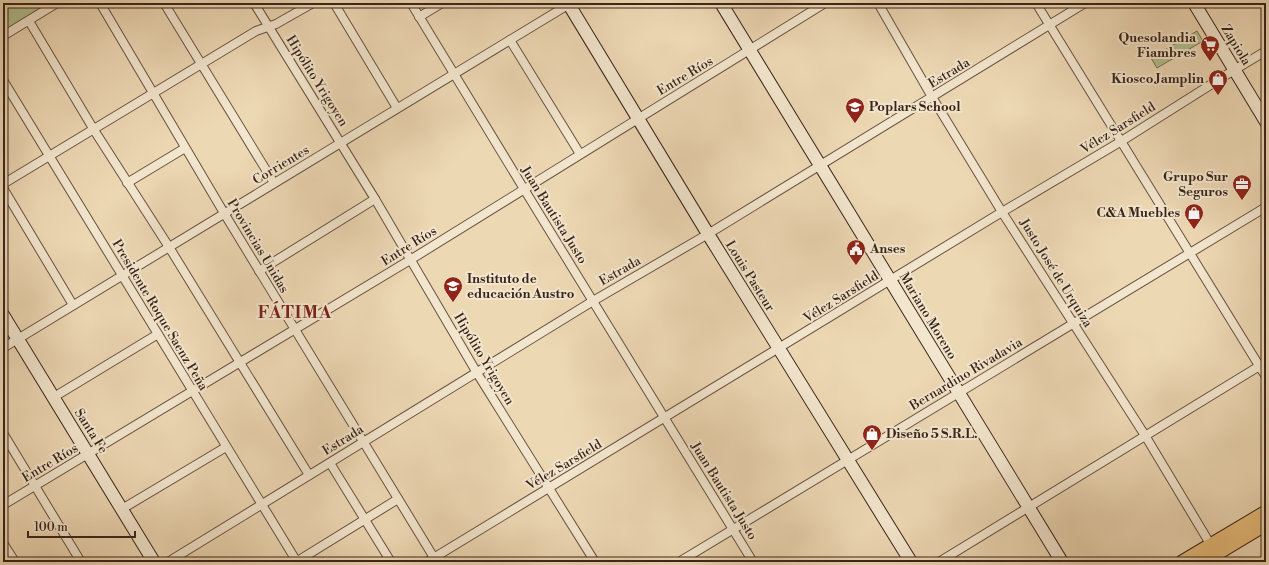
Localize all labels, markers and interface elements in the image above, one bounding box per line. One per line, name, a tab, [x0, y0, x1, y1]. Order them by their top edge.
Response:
street label: Zapiola	[1218, 22, 1255, 69]
place label: Quesolandia Fiambres	[1118, 30, 1197, 61]
street label: Hipólito Yrigoyen	[283, 32, 352, 130]
supermarket icon: Quesolandia Fiambres	[1199, 34, 1221, 62]
street label: Entre Ríos	[654, 53, 716, 99]
street label: Estrada	[925, 54, 973, 92]
shop icon: Kiosco Jamplin	[1207, 68, 1229, 96]
place label: Kiosco Jamplin	[1111, 71, 1204, 87]
school or university icon: Poplars School	[844, 96, 866, 124]
street label: Vélez Sarsfield	[1077, 98, 1159, 158]
place label: Poplars School	[869, 99, 961, 115]
street label: Corrientes	[250, 142, 313, 188]
street label: Juan Bautista Justo	[517, 162, 591, 267]
place label: Grupo Sur Seguros	[1163, 169, 1228, 200]
office icon: Grupo Sur Seguros	[1231, 173, 1253, 201]
street label: Provincias Unidas	[224, 196, 292, 296]
shop icon: C&A Muebles	[1183, 202, 1205, 230]
place label: C&A Muebles	[1096, 205, 1180, 221]
street label: Justo José de Urquiza	[1016, 215, 1096, 331]
street label: Entre Ríos	[378, 223, 440, 269]
street label: Presidente Roque Saenz Peña	[108, 237, 212, 394]
street label: Louis Pasteur	[722, 238, 778, 315]
public building icon: Anses	[845, 238, 867, 266]
place label: Anses	[869, 241, 906, 257]
street label: Estrada	[596, 252, 644, 289]
street label: Vélez Sarsfield	[800, 267, 882, 327]
street label: Mariano Moreno	[896, 270, 960, 362]
place label: Instituto de educación Austro	[467, 271, 575, 302]
school or university icon: Instituto de educación Austro	[442, 275, 464, 303]
district label: FÁTIMA	[258, 301, 332, 324]
street label: Hipólito Yrigoyen	[450, 310, 518, 408]
street label: Bernardino Rivadavia	[906, 334, 1025, 414]
street label: Santa Fe	[71, 406, 111, 457]
street label: Estrada	[319, 421, 367, 459]
shop icon: Diseño 5 S.R.L.	[861, 423, 883, 451]
place label: Diseño 5 S.R.L.	[886, 426, 978, 442]
street label: Vélez Sarsfield	[523, 436, 605, 494]
street label: Juan Bautista Justo	[687, 438, 761, 543]
street label: Entre Ríos	[19, 440, 81, 486]
scale bar	[28, 513, 135, 539]
text: 100 m	[34, 520, 68, 535]

